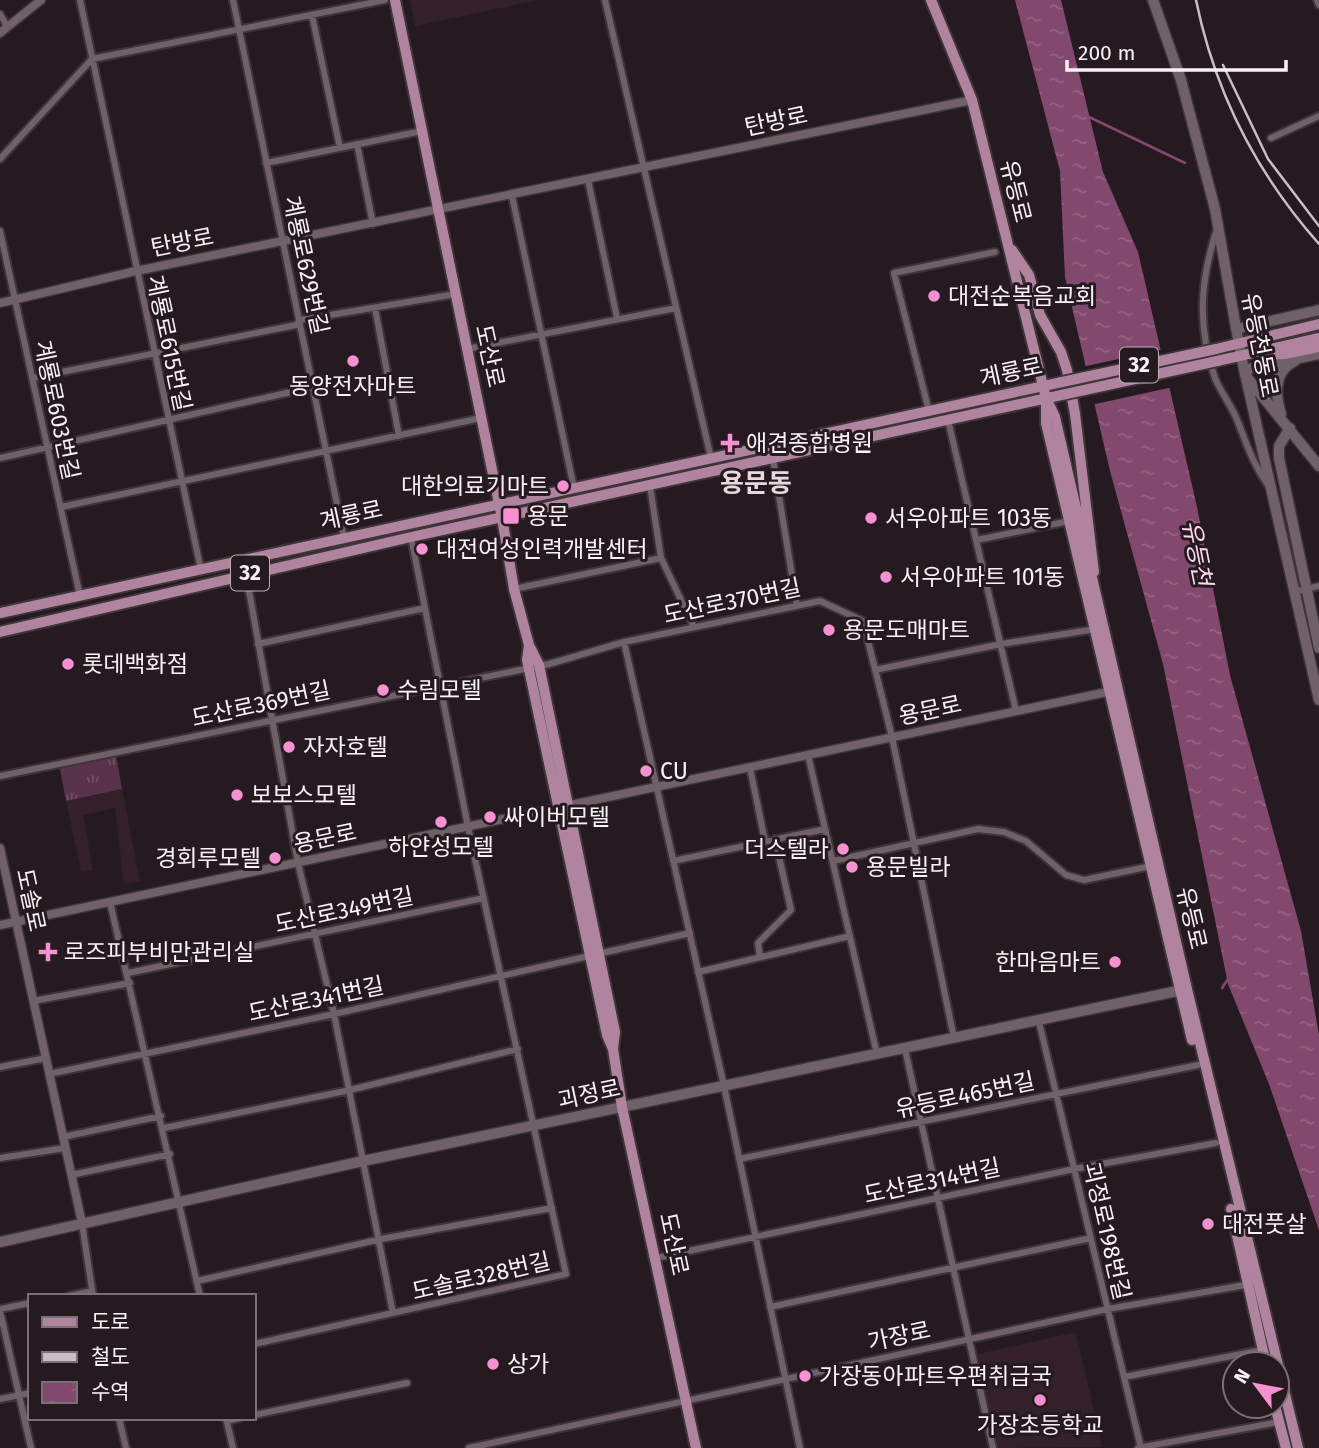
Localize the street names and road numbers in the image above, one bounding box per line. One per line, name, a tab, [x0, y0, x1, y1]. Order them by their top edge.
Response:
street label: 탄방로	[742, 101, 810, 141]
street label: 유등로	[995, 157, 1037, 225]
street label: 계룡로629번길	[278, 193, 334, 337]
street label: 탄방로	[148, 222, 216, 262]
street label: 계룡로615번길	[141, 272, 197, 414]
street label: 유등천동로	[1236, 290, 1284, 400]
street label: 도산로	[470, 322, 510, 390]
street label: 계룡로603번길	[29, 338, 85, 482]
road number: 32	[1120, 348, 1158, 382]
street label: 계룡로	[977, 352, 1045, 392]
street label: 계룡로	[317, 495, 385, 535]
road number: 32	[231, 556, 269, 590]
street label: 도산로370번길	[661, 573, 803, 629]
street label: 도산로369번길	[189, 676, 333, 732]
street label: 용문로	[896, 690, 964, 730]
street label: 용문로	[291, 818, 359, 858]
street label: 도솔로	[11, 866, 51, 934]
street label: 도산로349번길	[272, 882, 416, 938]
street label: 유등로	[1171, 884, 1213, 952]
street label: 도산로341번길	[246, 971, 386, 1027]
street label: 유등로465번길	[893, 1067, 1037, 1123]
street label: 괴정로	[555, 1074, 623, 1114]
street label: 도산로314번길	[861, 1153, 1003, 1209]
street label: 괴정로198번길	[1078, 1159, 1136, 1303]
street label: 도산로	[654, 1210, 694, 1278]
street label: 도솔로328번길	[409, 1246, 553, 1306]
street label: 가장로	[865, 1316, 933, 1356]

